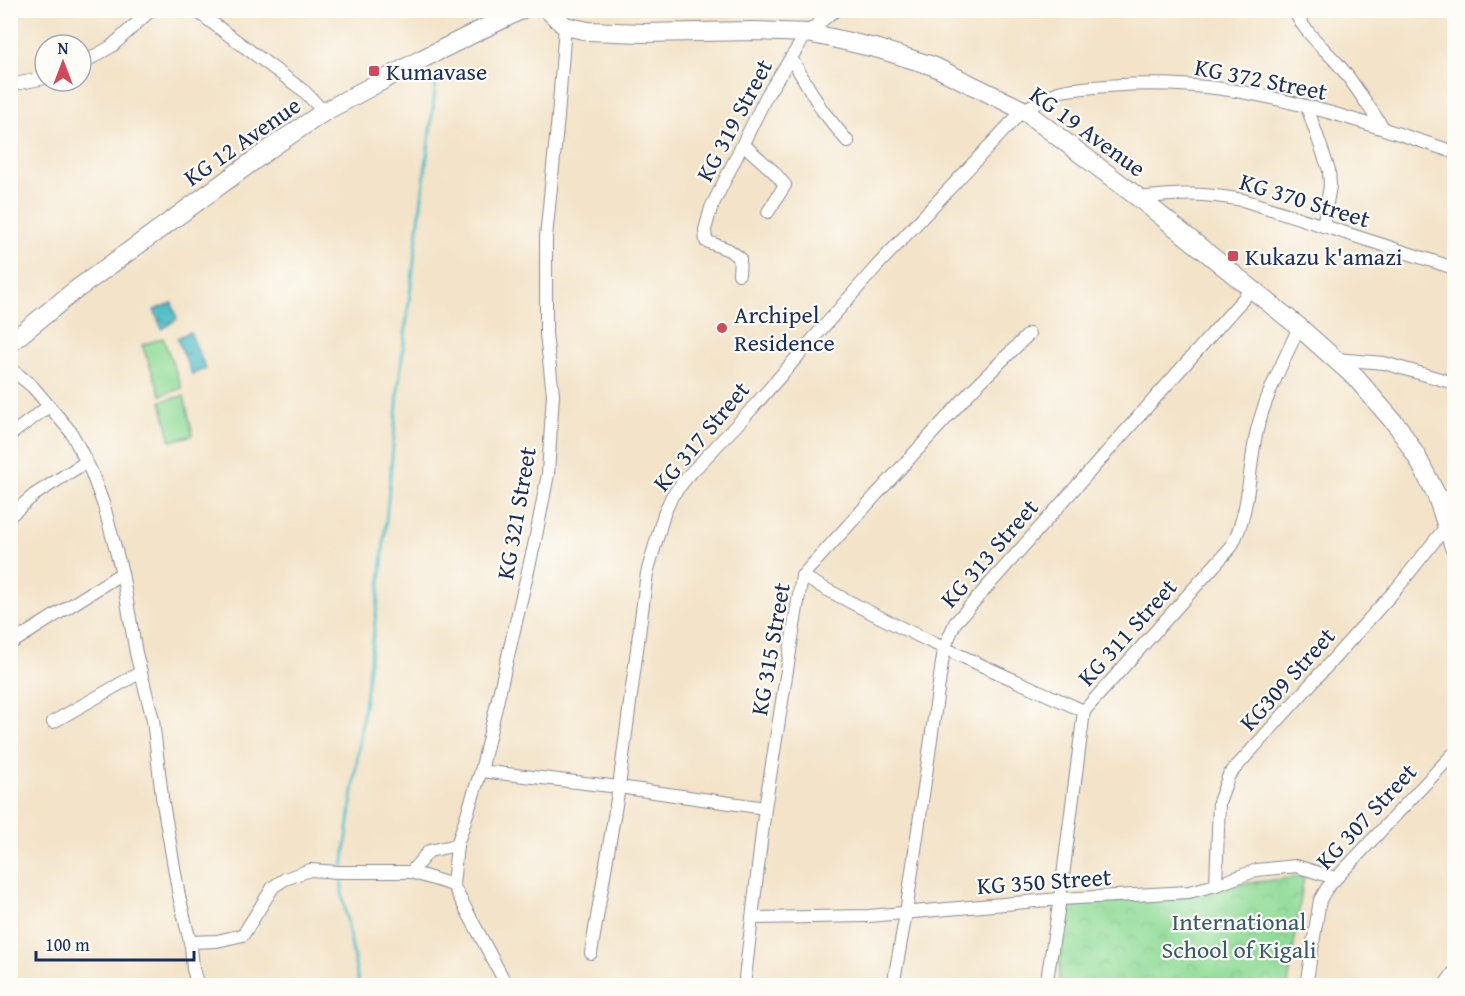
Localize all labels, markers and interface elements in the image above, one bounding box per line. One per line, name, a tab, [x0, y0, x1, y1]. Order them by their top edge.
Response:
north arrow	[33, 33, 93, 93]
text: N	[58, 36, 69, 60]
street label: KG 372 Street	[1192, 49, 1331, 109]
street label: KG 319 Street	[687, 52, 781, 188]
place label: Kumavase	[386, 54, 487, 89]
marker: Kumavase	[367, 64, 381, 78]
street label: KG 19 Avenue	[1023, 77, 1153, 185]
street label: KG 12 Avenue	[176, 88, 308, 194]
street label: KG 370 Street	[1236, 164, 1375, 237]
place label: Kukazu k'amazi	[1245, 239, 1403, 274]
marker: Kukazu k'amazi	[1226, 249, 1240, 263]
place label: Archipel Residence	[734, 297, 835, 360]
marker: Archipel Residence	[715, 321, 729, 335]
street label: KG 317 Street	[644, 373, 758, 499]
street label: KG 321 Street	[487, 443, 545, 582]
street label: KG 313 Street	[932, 490, 1047, 615]
street label: KG 311 Street	[1069, 570, 1185, 694]
street label: KG 315 Street	[741, 579, 799, 718]
street label: KG309 Street	[1231, 619, 1344, 739]
street label: KG 307 Street	[1307, 755, 1425, 877]
street label: KG 350 Street	[976, 859, 1113, 903]
park label: International School of Kigali	[1162, 904, 1317, 967]
scale bar	[36, 924, 194, 962]
text: 100 m	[45, 931, 90, 958]

